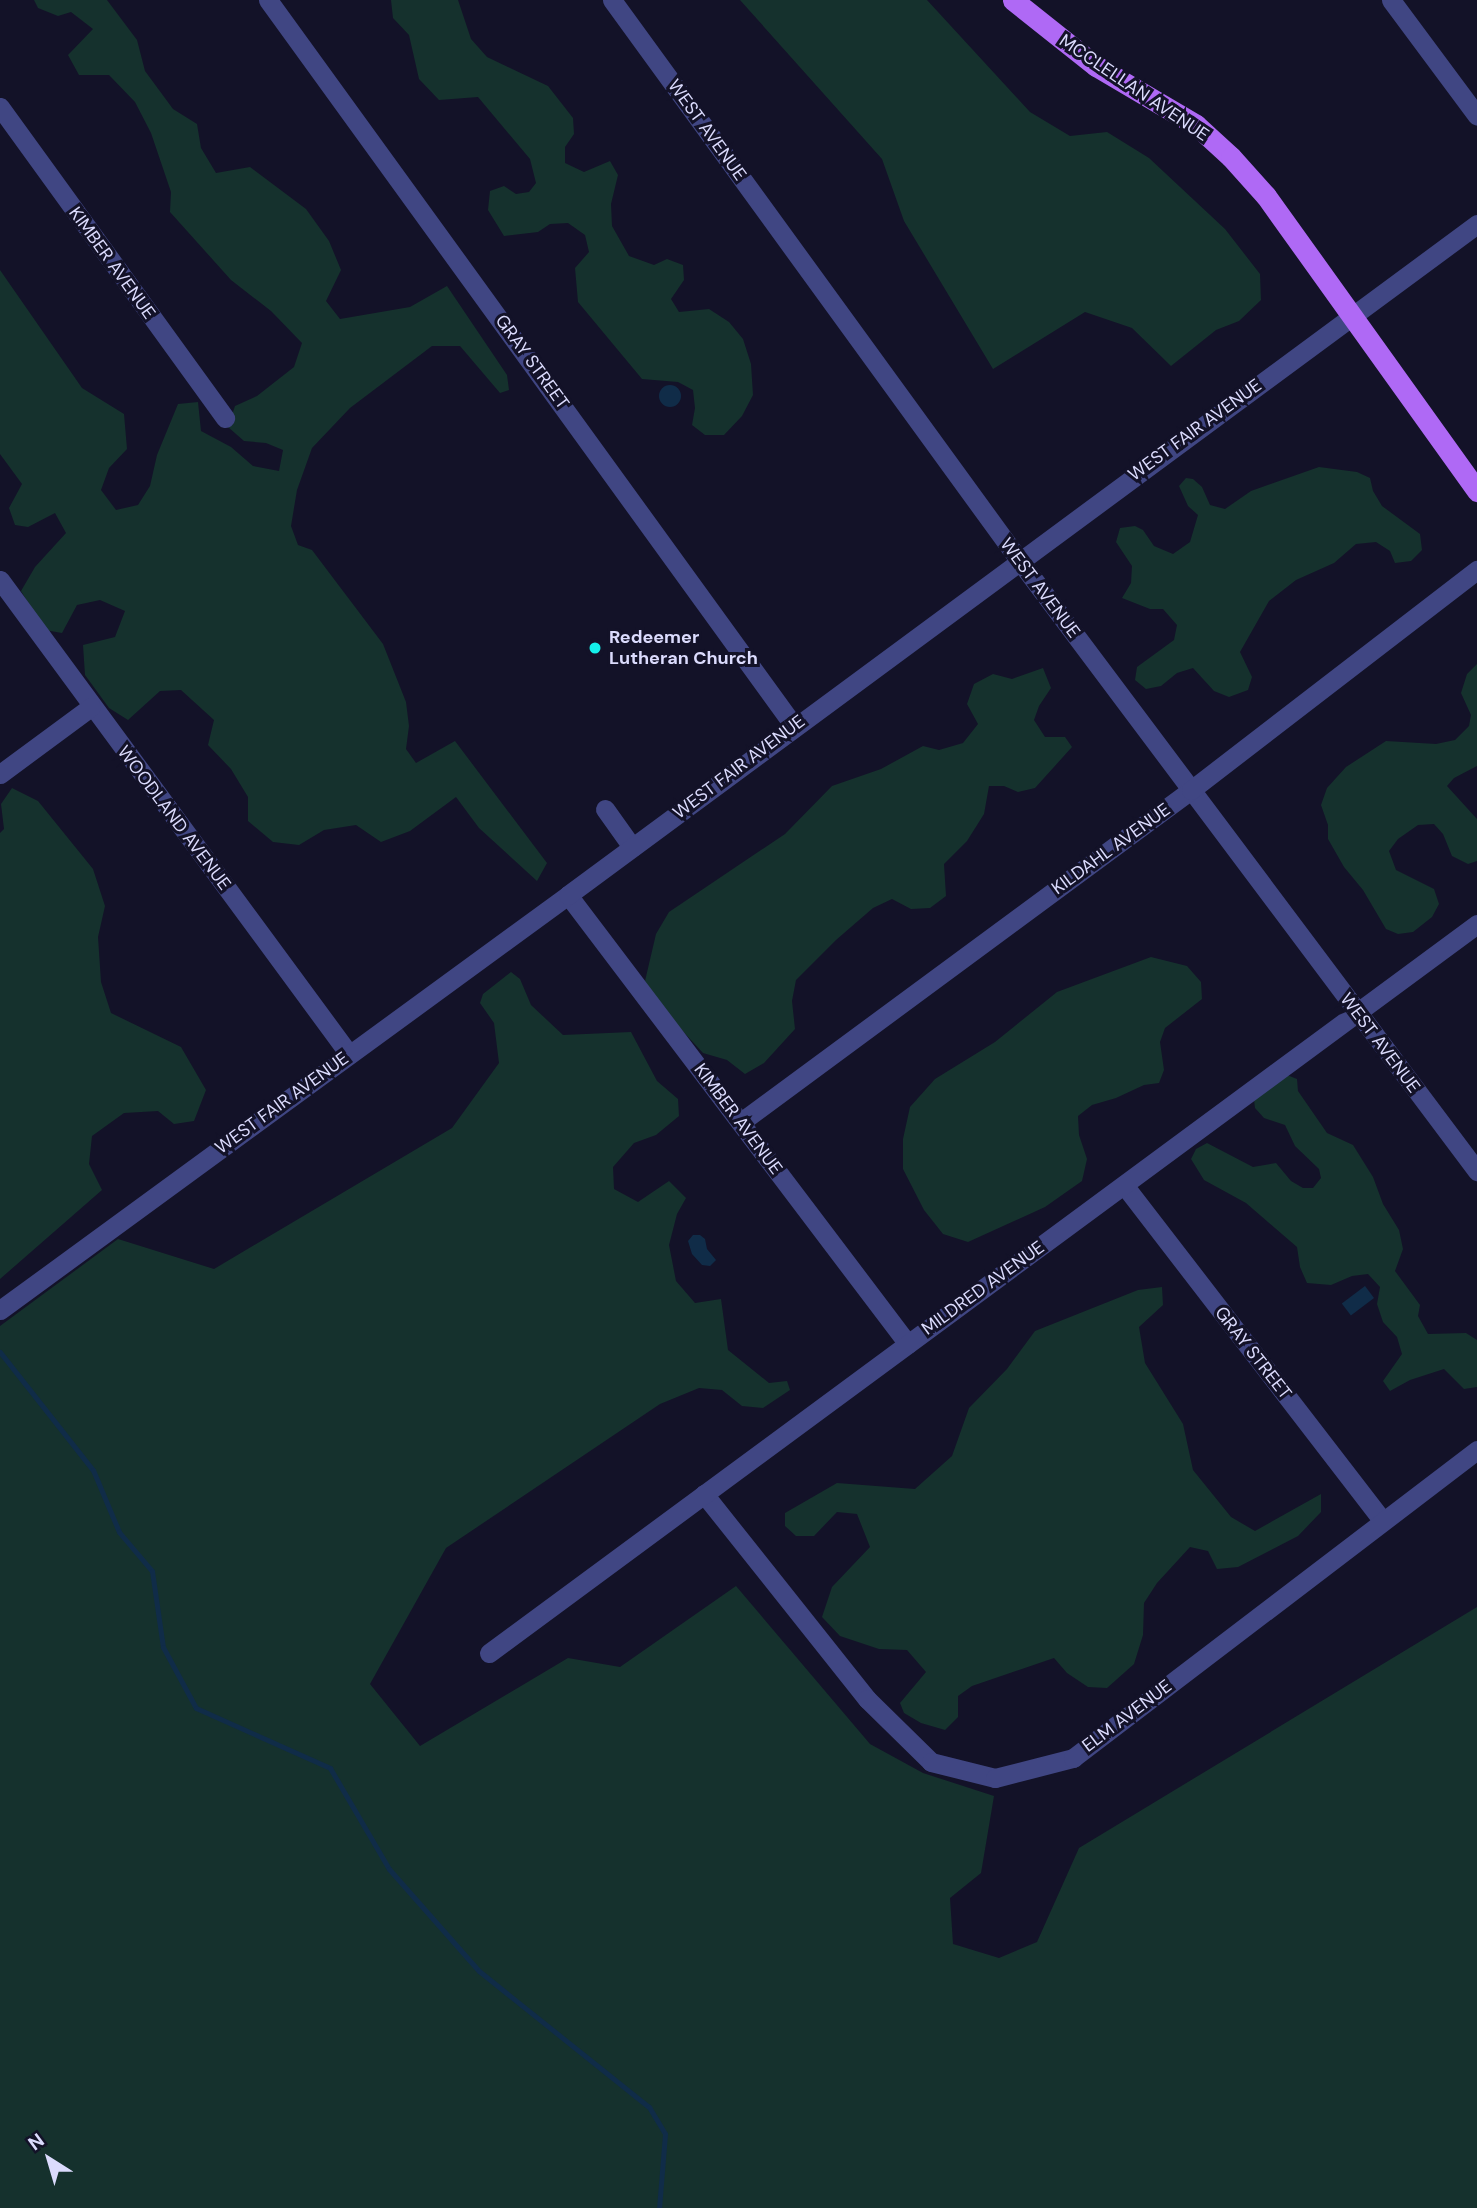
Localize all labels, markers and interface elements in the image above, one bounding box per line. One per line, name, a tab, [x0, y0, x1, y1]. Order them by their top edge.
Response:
street label: MCCLELLAN AVENUE	[1055, 30, 1213, 146]
street label: WEST AVENUE	[663, 75, 751, 185]
street label: KIMBER AVENUE	[64, 203, 160, 323]
street label: GRAY STREET	[490, 311, 574, 413]
street label: WEST FAIR AVENUE	[1124, 374, 1266, 486]
street label: WEST AVENUE	[995, 534, 1085, 642]
place label: Redeemer Lutheran Church	[609, 627, 758, 670]
marker: Redeemer Lutheran Church	[587, 640, 603, 656]
street label: WEST FAIR AVENUE	[669, 710, 809, 824]
street label: WOODLAND AVENUE	[113, 742, 235, 894]
street label: KILDAHL AVENUE	[1048, 799, 1174, 899]
street label: WEST AVENUE	[1335, 989, 1425, 1097]
street label: WEST FAIR AVENUE	[211, 1047, 353, 1159]
street label: KIMBER AVENUE	[689, 1059, 787, 1179]
street label: MILDRED AVENUE	[918, 1236, 1048, 1340]
street label: GRAY STREET	[1210, 1302, 1296, 1404]
street label: ELM AVENUE	[1078, 1675, 1176, 1757]
north arrow	[14, 2124, 84, 2194]
text: N	[23, 2128, 49, 2156]

